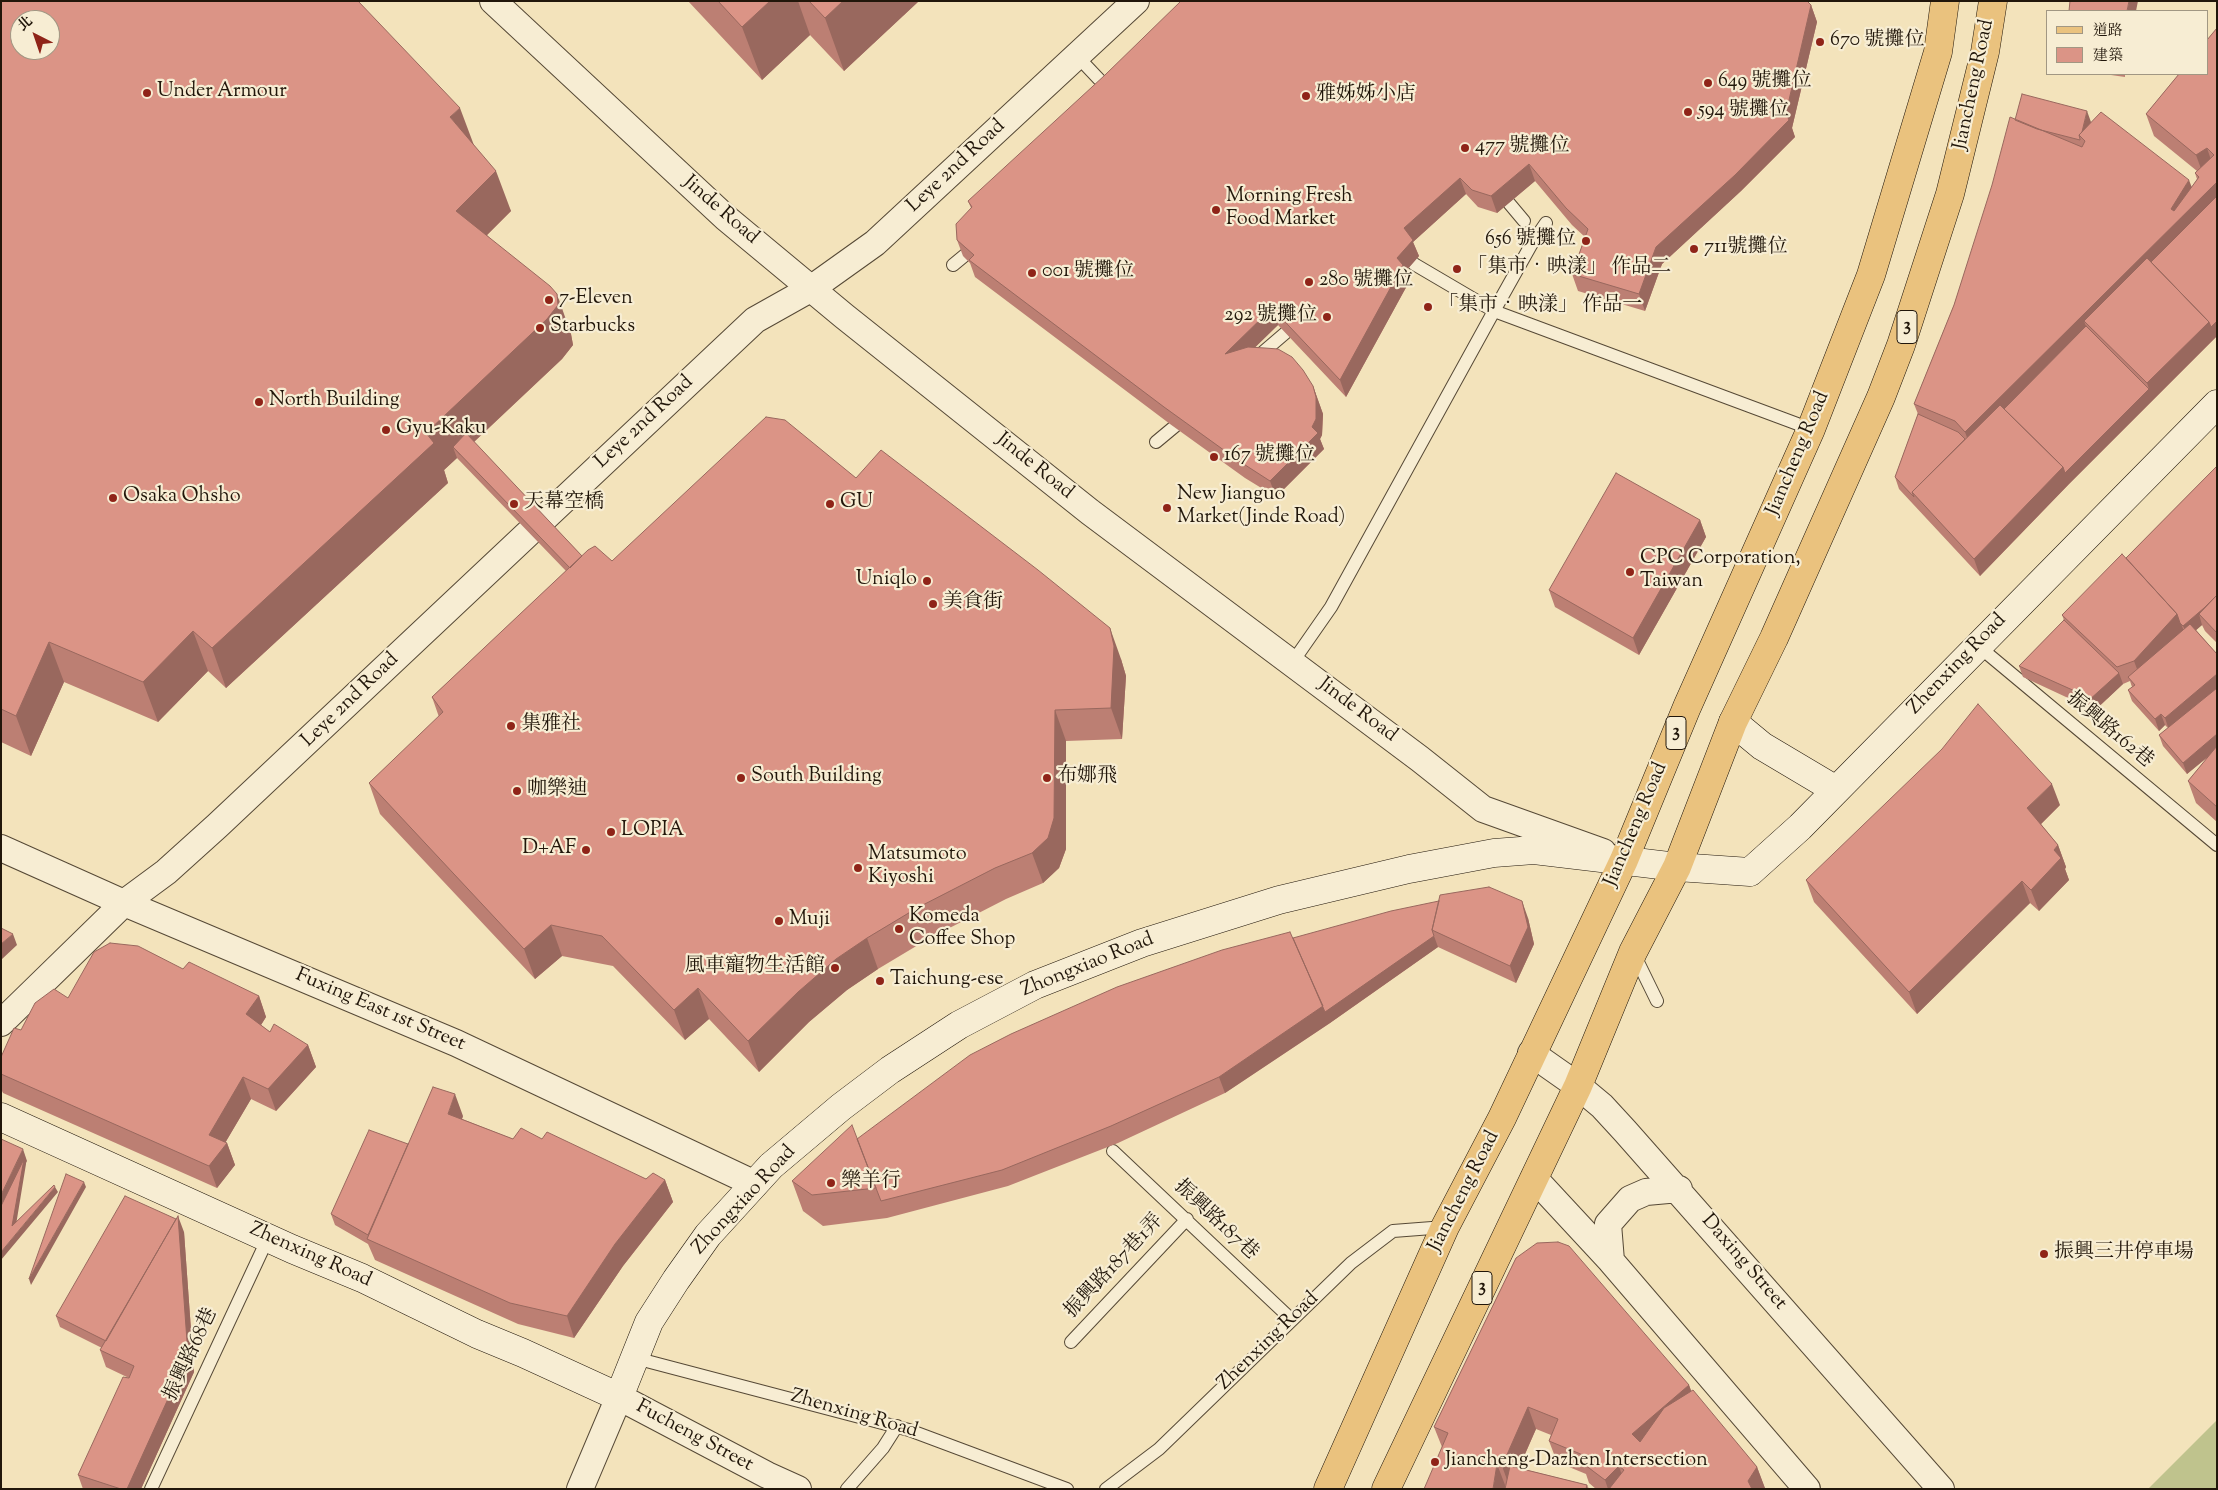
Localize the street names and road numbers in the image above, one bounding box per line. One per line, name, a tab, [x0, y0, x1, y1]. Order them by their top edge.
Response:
street label: Jiancheng Road	[1949, 18, 2001, 152]
street label: Leye 2nd Road	[903, 115, 1011, 219]
street label: Jinde Road	[677, 172, 763, 250]
road number: 3	[1897, 311, 1917, 344]
street label: Leye 2nd Road	[591, 371, 699, 475]
street label: Jiancheng Road	[1762, 388, 1836, 520]
street label: Jinde Road	[990, 428, 1078, 506]
street label: Zhenxing Road	[1904, 609, 2012, 721]
street label: Leye 2nd Road	[297, 649, 405, 753]
street label: Jinde Road	[1313, 674, 1401, 748]
street label: 振興路162巷	[2061, 688, 2157, 774]
road number: 3	[1666, 716, 1686, 750]
street label: Jiancheng Road	[1600, 759, 1674, 891]
street label: Zhongxiao Road	[1018, 928, 1158, 1004]
street label: Fuxing East 1st Street	[291, 964, 469, 1058]
street label: Jiancheng Road	[1424, 1127, 1506, 1257]
street label: Zhongxiao Road	[688, 1141, 802, 1261]
street label: 振興路187巷	[1168, 1176, 1262, 1266]
street label: 振興路187巷1弄	[1061, 1210, 1169, 1324]
street label: Daxing Street	[1695, 1210, 1791, 1316]
street label: Zhenxing Road	[245, 1218, 375, 1294]
road number: 3	[1472, 1272, 1492, 1305]
street label: Zhenxing Road	[1213, 1288, 1325, 1396]
street label: 振興路68巷	[160, 1305, 224, 1405]
street label: Zhenxing Road	[788, 1385, 920, 1445]
street label: Fucheng Street	[631, 1396, 757, 1478]

